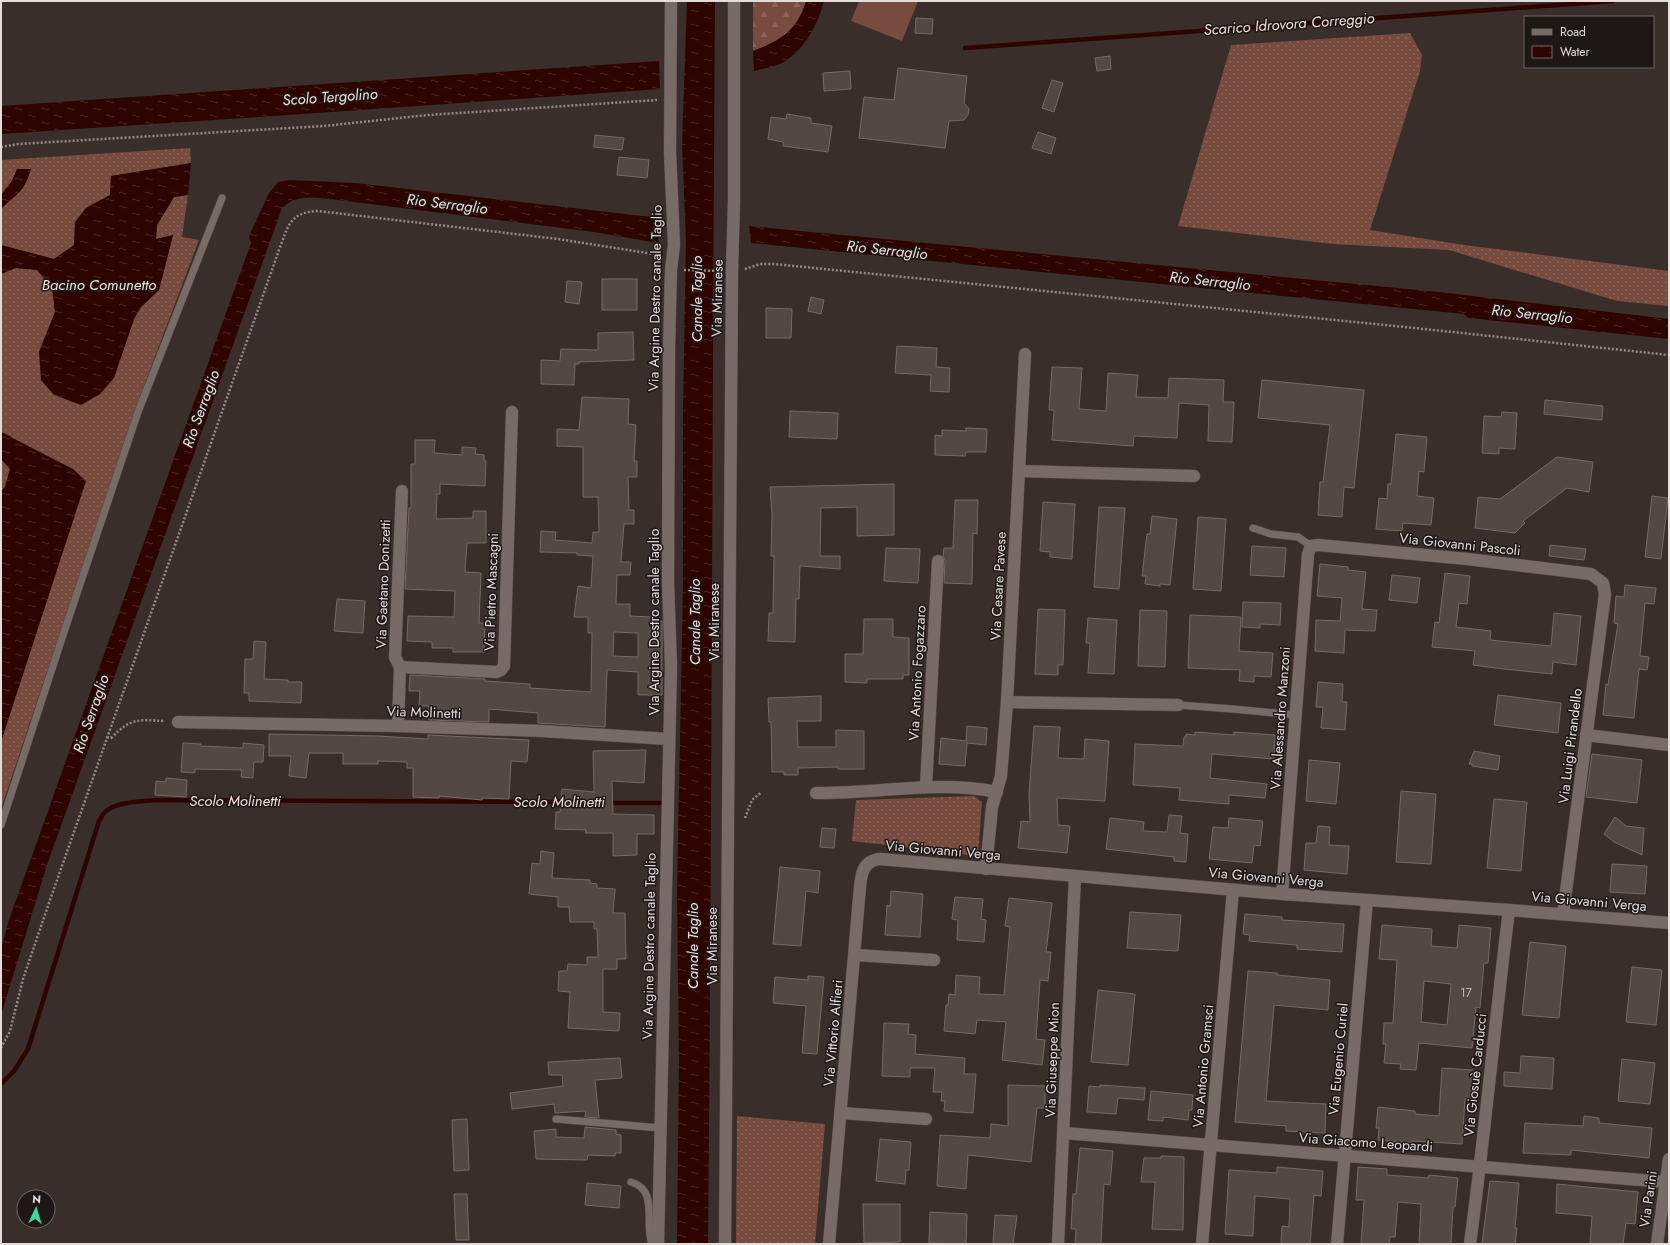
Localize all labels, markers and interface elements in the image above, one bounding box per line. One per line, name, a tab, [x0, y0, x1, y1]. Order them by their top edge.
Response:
water label: Scarico Idrovora Correggio	[1203, 7, 1375, 41]
legend	[1524, 16, 1654, 68]
text: Road	[1560, 23, 1586, 41]
text: Water	[1560, 43, 1591, 61]
water label: Scolo Tergolino	[282, 83, 378, 111]
water label: Rio Serraglio	[405, 188, 489, 220]
street label: Via Argine Destro canale Taglio	[643, 204, 667, 391]
water label: Rio Serraglio	[845, 235, 929, 265]
water label: Canale Taglio	[686, 256, 708, 342]
street label: Via Miranese	[706, 259, 728, 337]
water label: Rio Serraglio	[1168, 266, 1252, 296]
water label: Bacino Comunetto	[42, 274, 156, 296]
water label: Rio Serraglio	[1490, 299, 1574, 329]
water label: Rio Serraglio	[177, 367, 225, 451]
street label: Via Gaetano Donizetti	[371, 519, 395, 649]
street label: Via Argine Destro canale Taglio	[644, 528, 664, 715]
street label: Via Giovanni Pascoli	[1398, 528, 1522, 560]
street label: Via Cesare Pavese	[985, 531, 1011, 641]
street label: Via Pietro Mascagni	[479, 533, 503, 651]
water label: Canale Taglio	[684, 579, 706, 665]
street label: Via Miranese	[704, 583, 724, 661]
street label: Via Antonio Fogazzaro	[903, 604, 931, 741]
street label: Via Alessandro Manzoni	[1265, 646, 1295, 790]
water label: Rio Serraglio	[67, 672, 115, 756]
street label: Via Luigi Pirandello	[1553, 687, 1587, 805]
street label: Via Molinetti	[386, 701, 462, 723]
water label: Scolo Molinetti	[189, 790, 281, 812]
water label: Scolo Molinetti	[513, 791, 605, 813]
street label: Via Giovanni Verga	[884, 835, 1002, 865]
street label: Via Argine Destro canale Taglio	[637, 852, 661, 1039]
street label: Via Giovanni Verga	[1207, 862, 1325, 892]
street label: Via Giovanni Verga	[1530, 886, 1648, 916]
water label: Canale Taglio	[682, 903, 704, 989]
street label: Via Miranese	[702, 907, 722, 985]
street label: Via Vittorio Alfieri	[818, 979, 848, 1087]
house number: 17	[1460, 984, 1473, 1002]
street label: Via Giuseppe Mion	[1040, 1002, 1064, 1118]
street label: Via Eugenio Curiel	[1323, 1002, 1353, 1116]
street label: Via Antonio Gramsci	[1188, 1004, 1218, 1128]
street label: Via Giosuè Carducci	[1459, 1012, 1491, 1138]
street label: Via Giacomo Leopardi	[1298, 1127, 1434, 1157]
street label: Via Parini	[1634, 1169, 1662, 1229]
north arrow	[16, 1189, 56, 1229]
text: N	[32, 1191, 42, 1207]

